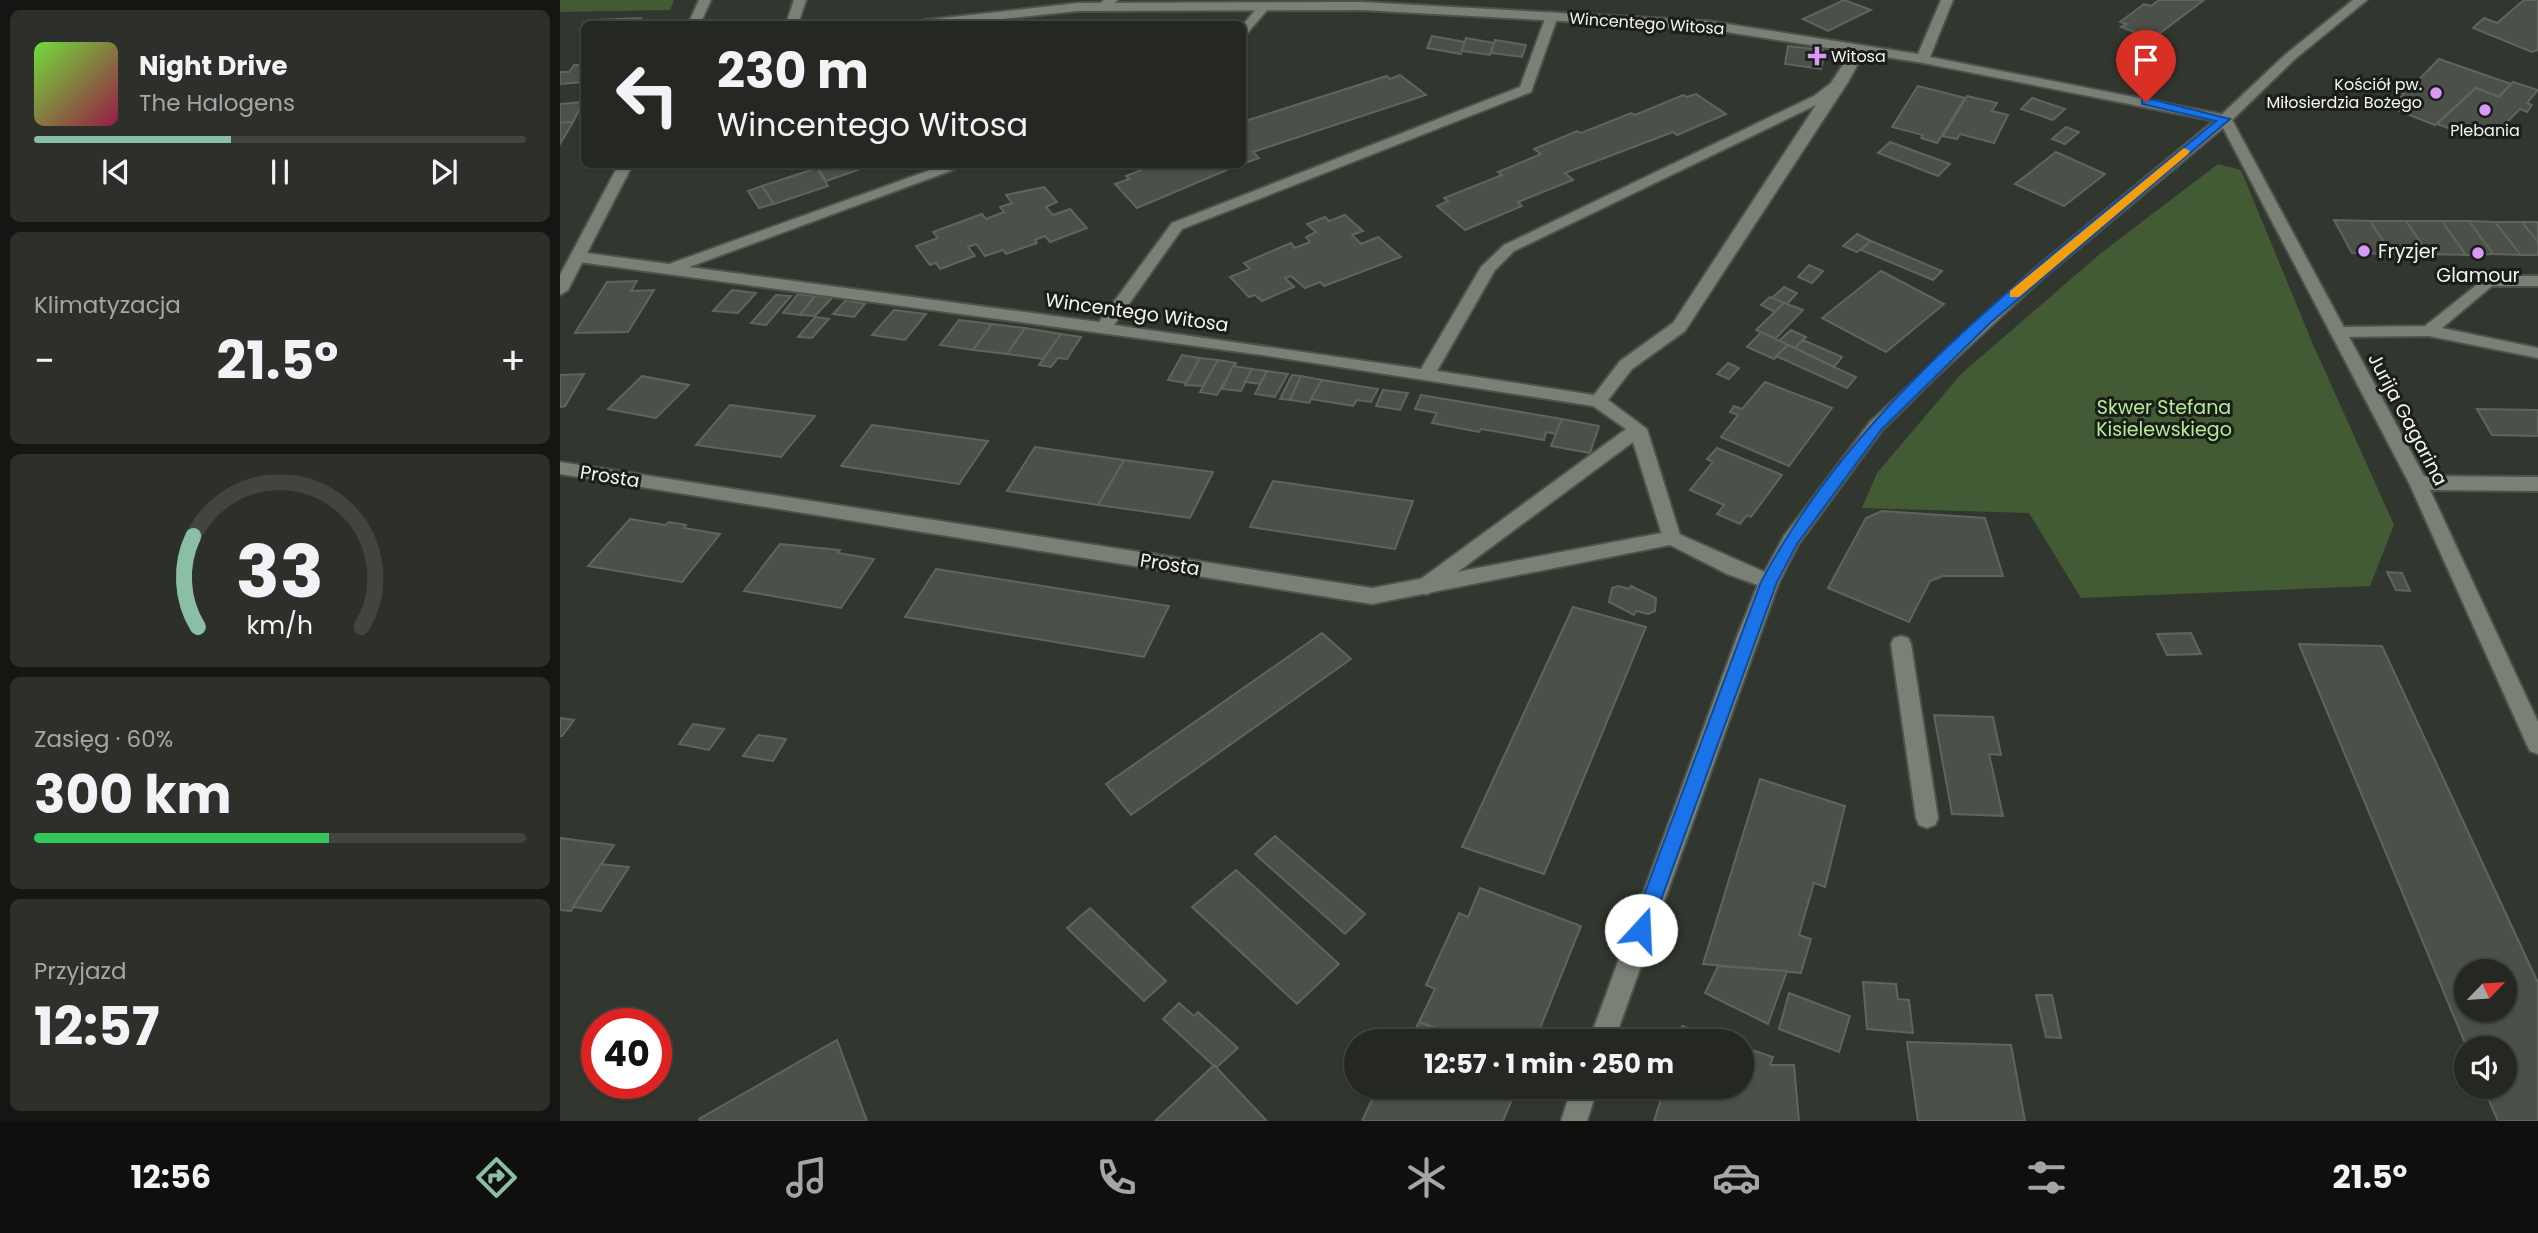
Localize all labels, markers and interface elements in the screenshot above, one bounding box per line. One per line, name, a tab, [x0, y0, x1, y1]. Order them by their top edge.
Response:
street label: Wincentego Witosa	[1569, 7, 1725, 40]
pin	[2116, 30, 2176, 102]
text: 230 m	[717, 37, 869, 105]
icon: arrive	[2127, 41, 2165, 79]
place label: Witosa	[1831, 45, 1886, 68]
text: Night Drive	[139, 48, 287, 84]
marker: Witosa	[1809, 48, 1825, 64]
icon: left	[602, 49, 693, 140]
place label: Kościół pw. Miłosierdzia Bożego	[2266, 73, 2422, 114]
marker: Kościół pw. Miłosierdzia Bożego	[2428, 85, 2444, 101]
text: The Halogens	[139, 87, 295, 119]
text: Wincentego Witosa	[717, 102, 1028, 147]
marker: Plebania	[2477, 102, 2493, 118]
place label: Plebania	[2450, 119, 2520, 142]
icon: previous	[97, 153, 135, 191]
icon: pause	[261, 153, 299, 191]
icon: next	[425, 153, 463, 191]
place label: Fryzjer	[2378, 238, 2438, 265]
marker: Fryzjer	[2356, 243, 2372, 259]
marker: Glamour	[2470, 245, 2486, 261]
place label: Glamour	[2436, 262, 2520, 289]
street label: Wincentego Witosa	[1044, 286, 1230, 339]
text: Klimatyzacja	[34, 289, 181, 321]
text: 21.5°	[217, 324, 338, 397]
text: −	[34, 334, 55, 387]
text: +	[500, 334, 526, 387]
street label: Jurija Gagarina	[2361, 348, 2454, 490]
park label: Skwer Stefana Kisielewskiego	[2096, 394, 2232, 443]
street label: Prosta	[578, 458, 642, 495]
text: 33	[236, 521, 324, 622]
street label: Prosta	[1138, 546, 1202, 583]
text: km/h	[247, 607, 313, 642]
text: Zasięg · 60%	[34, 723, 173, 755]
text: 300 km	[34, 758, 232, 831]
position arrow	[1604, 893, 1678, 967]
text: Przyjazd	[34, 955, 127, 987]
north arrow	[2454, 959, 2516, 1022]
map controls	[2454, 959, 2517, 1099]
text: 12:57	[34, 990, 160, 1063]
speed limit sign: 40	[581, 1008, 672, 1099]
button: sound	[2454, 1036, 2517, 1099]
text: 12:57 · 1 min · 250 m	[1424, 1046, 1674, 1082]
icon: directions	[472, 1153, 521, 1202]
icon: music	[782, 1153, 831, 1202]
icon: phone	[1092, 1153, 1141, 1202]
icon: climate	[1402, 1153, 1451, 1202]
icon: car	[1712, 1153, 1761, 1202]
icon: filters	[2022, 1153, 2071, 1202]
text: 12:56	[131, 1154, 211, 1199]
text: 21.5°	[2332, 1154, 2407, 1199]

